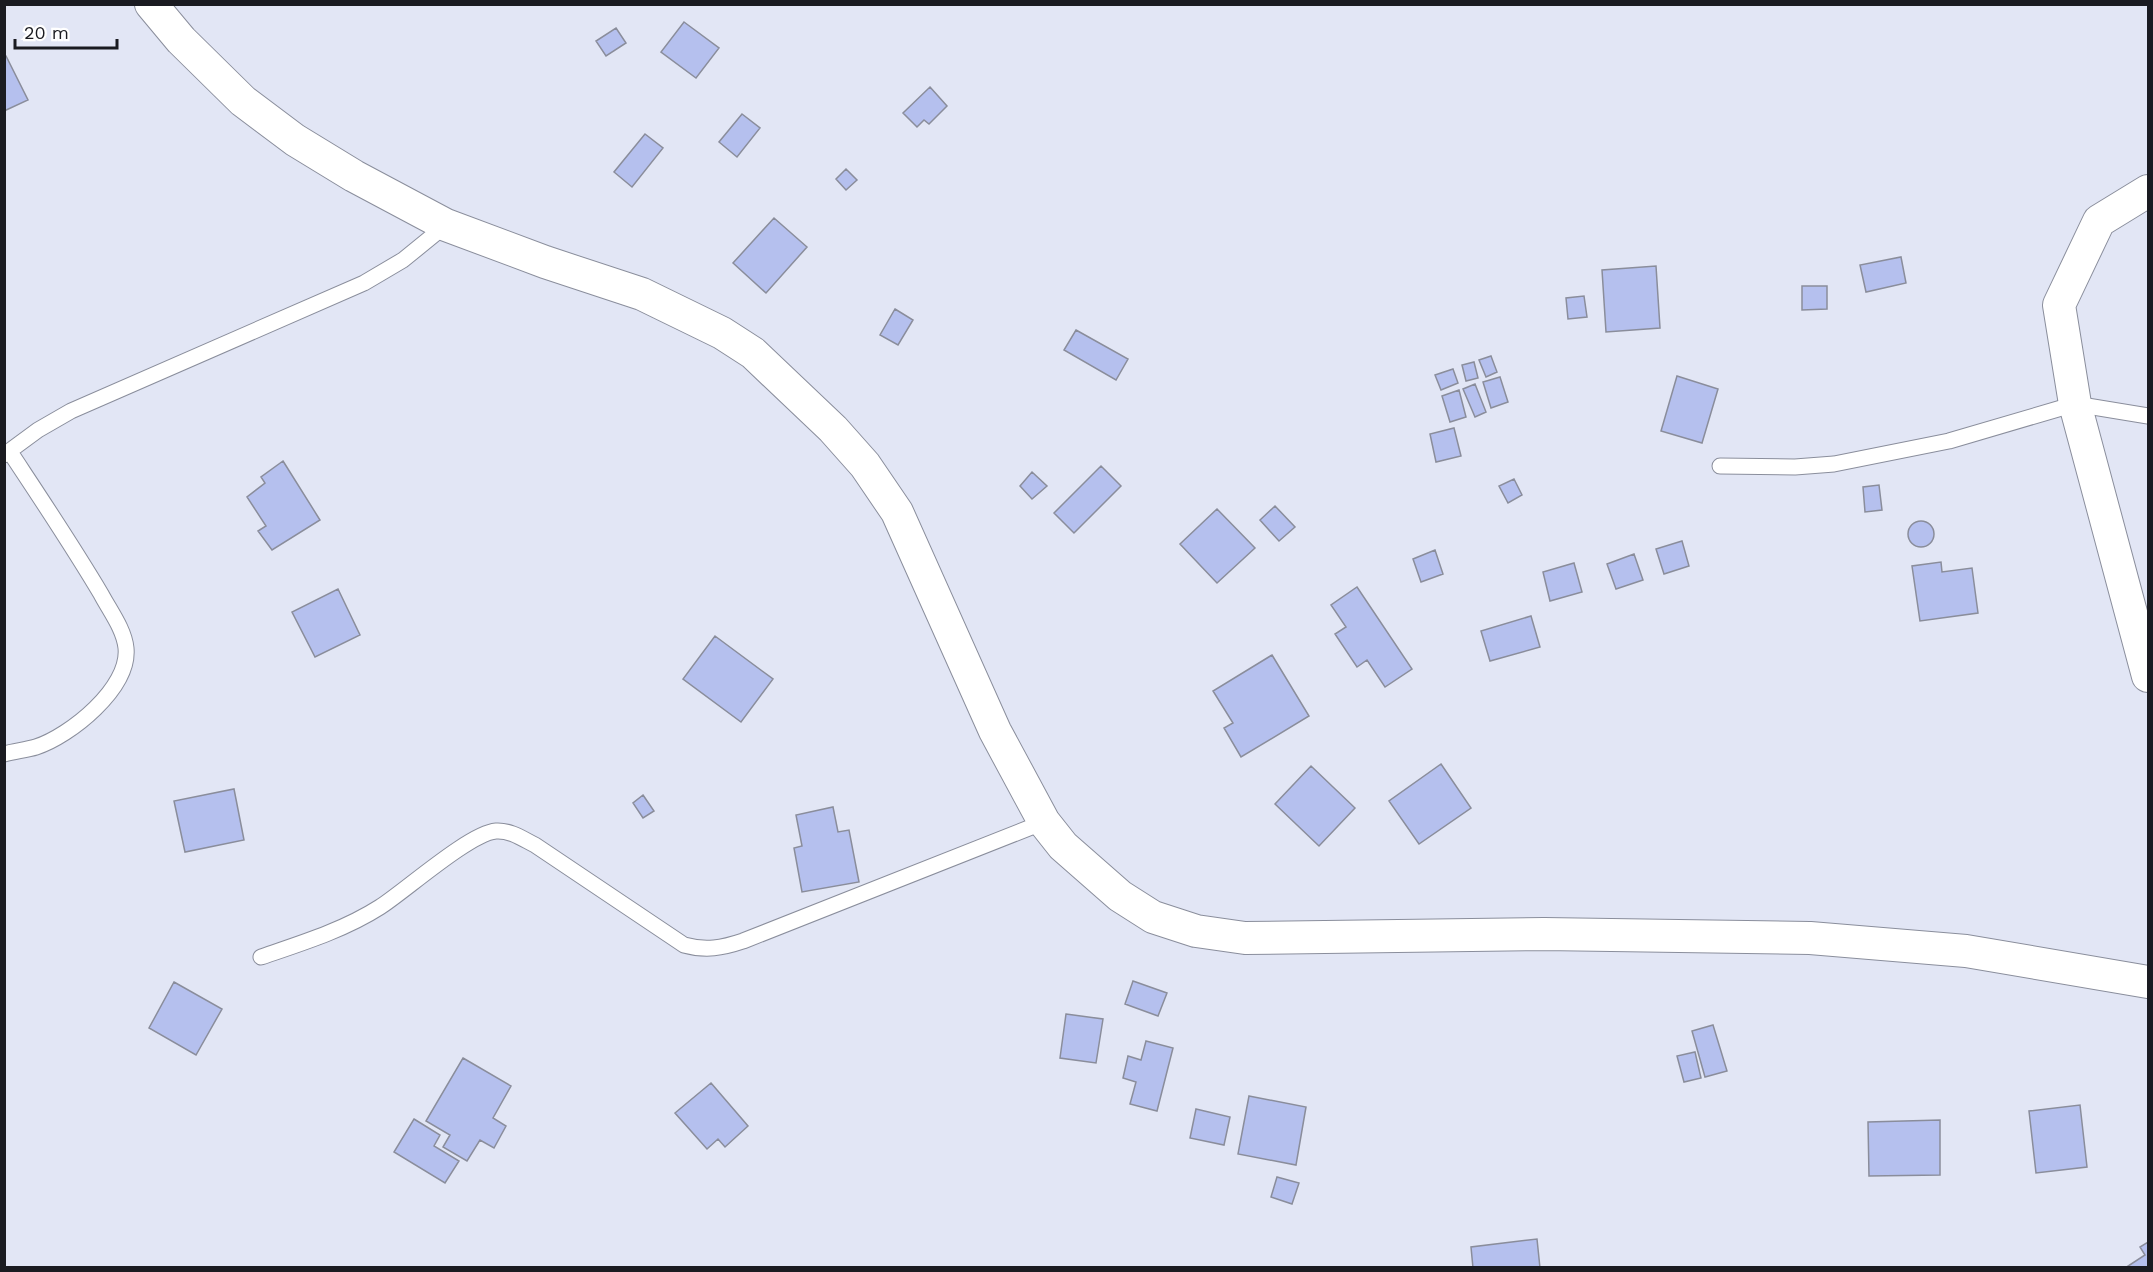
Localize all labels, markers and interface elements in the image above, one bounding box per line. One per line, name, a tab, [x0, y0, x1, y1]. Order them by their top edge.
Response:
scale bar	[15, 12, 117, 50]
text: 20 m	[24, 22, 69, 43]

